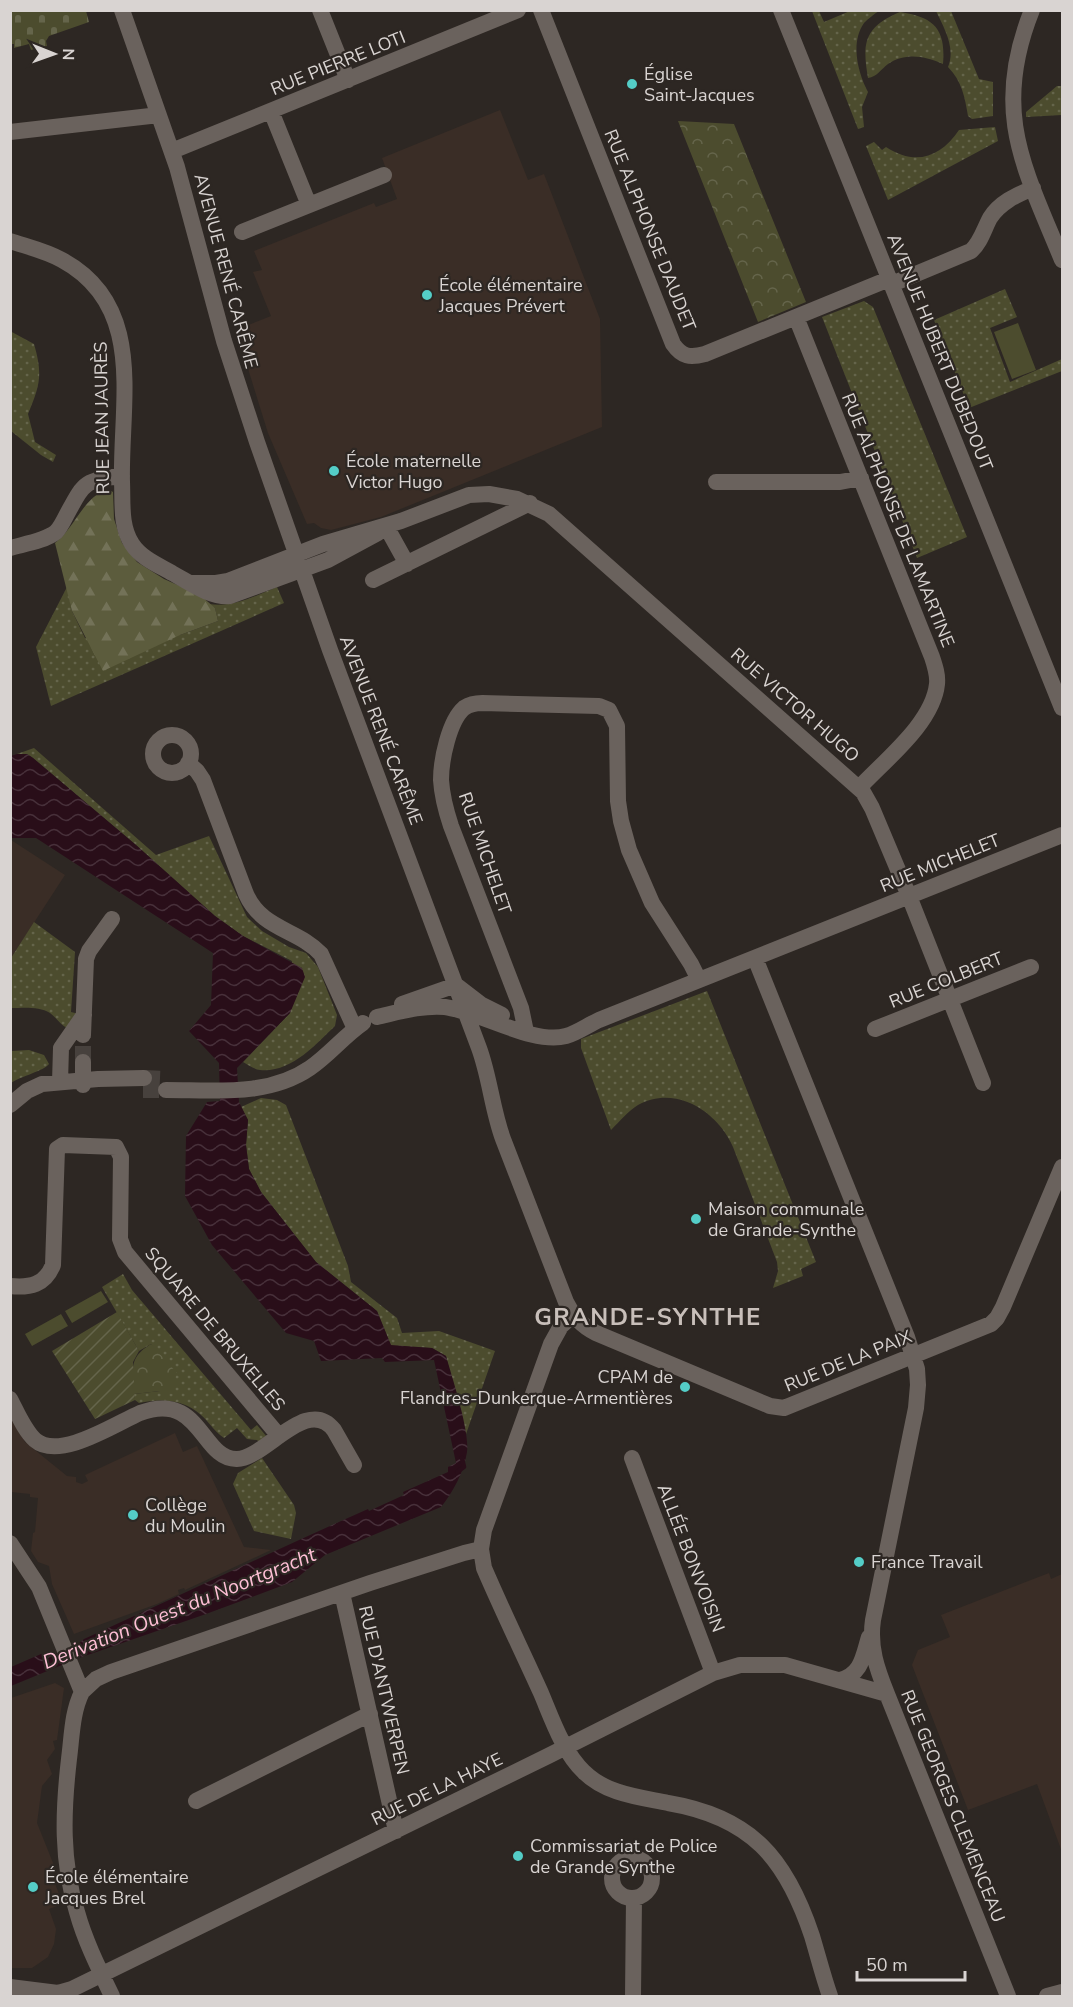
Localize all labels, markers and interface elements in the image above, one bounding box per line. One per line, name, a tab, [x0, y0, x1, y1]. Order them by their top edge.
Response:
north arrow	[24, 24, 84, 84]
street label: RUE PIERRE LOTI	[267, 25, 409, 101]
text: N	[57, 48, 79, 60]
place label: Église Saint-Jacques	[644, 62, 755, 107]
marker: Église Saint-Jacques	[625, 77, 639, 91]
street label: RUE ALPHONSE DAUDET	[599, 126, 702, 334]
street label: AVENUE RENÉ CARÊME	[188, 171, 264, 371]
street label: AVENUE HUBERT DUBEDOUT	[881, 230, 999, 474]
place label: École élémentaire Jacques Prévert	[438, 273, 583, 318]
marker: École élémentaire Jacques Prévert	[420, 288, 434, 302]
street label: RUE JEAN JAURÈS	[89, 341, 115, 495]
street label: RUE ALPHONSE DE LAMARTINE	[836, 389, 960, 651]
place label: École maternelle Victor Hugo	[345, 449, 481, 494]
marker: École maternelle Victor Hugo	[327, 464, 341, 478]
street label: AVENUE RENÉ CARÊME	[334, 632, 428, 828]
street label: RUE VICTOR HUGO	[725, 642, 865, 768]
street label: RUE MICHELET	[453, 789, 517, 917]
street label: RUE MICHELET	[876, 828, 1004, 898]
street label: RUE COLBERT	[886, 946, 1007, 1014]
place label: Maison communale de Grande-Synthe	[708, 1197, 864, 1242]
marker: Maison communale de Grande-Synthe	[689, 1212, 703, 1226]
street label: SQUARE DE BRUXELLES	[139, 1242, 291, 1416]
district label: GRANDE-SYNTHE	[534, 1301, 762, 1333]
street label: RUE DE LA PAIX	[781, 1324, 916, 1397]
place label: CPAM de Flandres-Dunkerque-Armentières	[400, 1365, 673, 1410]
marker: CPAM de Flandres-Dunkerque-Armentières	[678, 1380, 692, 1394]
street label: ALLÉE BONVOISIN	[652, 1480, 730, 1636]
place label: Collège du Moulin	[145, 1493, 225, 1538]
marker: Collège du Moulin	[126, 1508, 140, 1522]
water label: Derivation Ouest du Noortgracht	[38, 1541, 321, 1676]
place label: France Travail	[871, 1550, 983, 1574]
marker: France Travail	[852, 1555, 866, 1569]
street label: RUE D'ANTWERPEN	[353, 1603, 415, 1777]
street label: RUE GEORGES CLEMENCEAU	[895, 1686, 1011, 1926]
street label: RUE DE LA HAYE	[367, 1747, 507, 1831]
place label: Commissariat de Police de Grande Synthe	[530, 1834, 717, 1879]
marker: Commissariat de Police de Grande Synthe	[511, 1849, 525, 1863]
place label: École élémentaire Jacques Brel	[44, 1865, 189, 1910]
marker: École élémentaire Jacques Brel	[26, 1880, 40, 1894]
scale bar	[857, 1944, 965, 1982]
text: 50 m	[866, 1953, 908, 1977]

